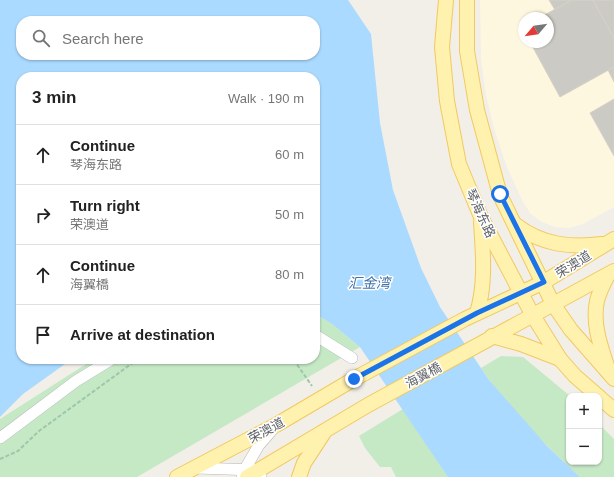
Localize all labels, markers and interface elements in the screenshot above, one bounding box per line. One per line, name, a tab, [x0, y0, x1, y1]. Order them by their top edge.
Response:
north arrow	[518, 12, 554, 48]
search box	[16, 16, 320, 60]
icon: search	[30, 27, 52, 49]
text: Search here	[62, 30, 144, 47]
text: 3 min	[32, 88, 76, 107]
text: Walk · 190 m	[228, 91, 304, 106]
text: Continue	[70, 137, 135, 154]
icon: ahead	[32, 144, 54, 166]
text: 60 m	[275, 147, 304, 162]
text: 琴海东路	[70, 157, 122, 172]
route start	[491, 185, 509, 203]
street label: 琴海东路	[463, 186, 498, 240]
text: Turn right	[70, 197, 140, 214]
icon: right	[32, 204, 54, 226]
text: 50 m	[275, 207, 304, 222]
text: 荣澳道	[70, 217, 109, 232]
street label: 荣澳道	[553, 248, 594, 281]
text: Continue	[70, 257, 135, 274]
icon: ahead	[32, 264, 54, 286]
text: 80 m	[275, 267, 304, 282]
water label: 汇金湾	[348, 275, 392, 291]
text: 海翼橋	[70, 277, 109, 292]
icon: arrive	[32, 324, 54, 346]
text: Arrive at destination	[70, 326, 215, 343]
street label: 海翼橋	[402, 360, 444, 391]
route end	[345, 370, 363, 388]
map controls	[566, 393, 602, 465]
button: +	[566, 393, 602, 429]
street label: 荣澳道	[245, 415, 287, 446]
button: −	[566, 429, 602, 465]

